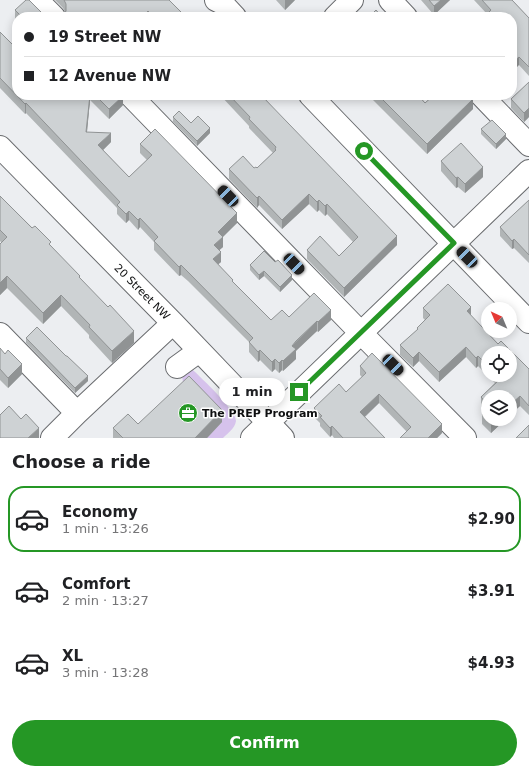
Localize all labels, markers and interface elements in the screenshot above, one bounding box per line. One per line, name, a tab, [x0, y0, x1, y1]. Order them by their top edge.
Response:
text: 19 Street NW	[48, 28, 161, 46]
text: 12 Avenue NW	[48, 67, 171, 85]
route start	[355, 142, 373, 160]
car	[215, 183, 241, 209]
car	[454, 244, 480, 270]
car	[281, 251, 307, 277]
street label: 20 Street NW	[111, 261, 173, 323]
north arrow	[481, 302, 517, 338]
map controls	[481, 302, 517, 426]
button: locate	[481, 346, 517, 382]
car	[380, 352, 406, 378]
callout: 1 min	[219, 378, 285, 406]
route end	[290, 383, 308, 401]
text: 1 min	[232, 384, 272, 399]
button: layers	[481, 390, 517, 426]
office icon: The PREP Program	[177, 402, 199, 424]
place label: The PREP Program	[202, 407, 318, 420]
text: Choose a ride	[12, 451, 151, 472]
icon: car	[14, 501, 50, 537]
text: Economy	[62, 503, 138, 521]
text: $2.90	[468, 510, 515, 528]
text: 1 min · 13:26	[62, 521, 149, 536]
icon: car	[14, 573, 50, 609]
text: Comfort	[62, 575, 130, 593]
text: $3.91	[468, 582, 515, 600]
text: 2 min · 13:27	[62, 593, 149, 608]
icon: car	[14, 645, 50, 681]
text: XL	[62, 647, 83, 665]
text: $4.93	[468, 654, 515, 672]
text: 3 min · 13:28	[62, 665, 149, 680]
button: Confirm	[12, 720, 517, 766]

